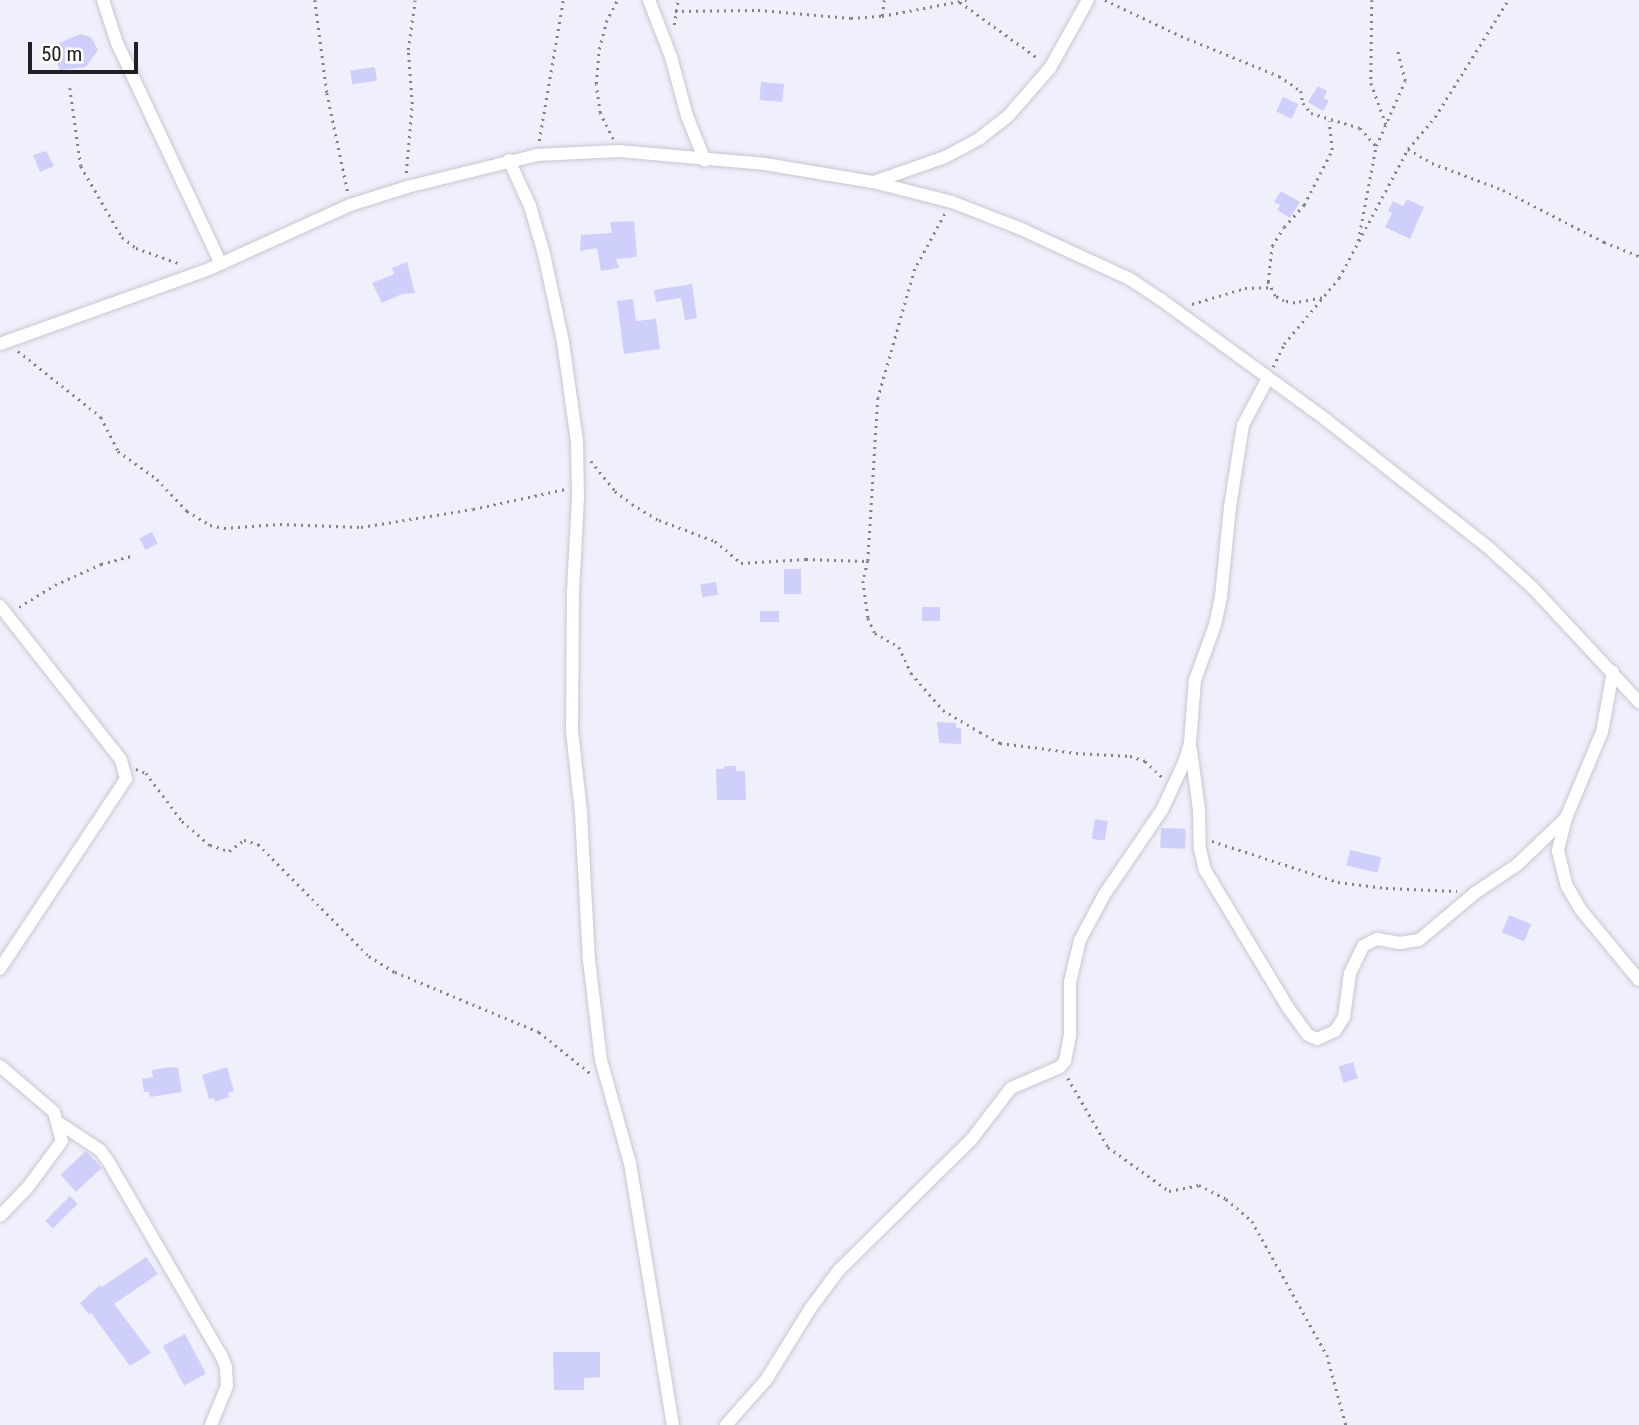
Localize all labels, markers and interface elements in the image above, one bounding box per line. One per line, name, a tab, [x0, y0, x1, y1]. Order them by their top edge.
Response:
scale bar	[32, 28, 142, 72]
text: 50 m	[41, 42, 82, 66]

